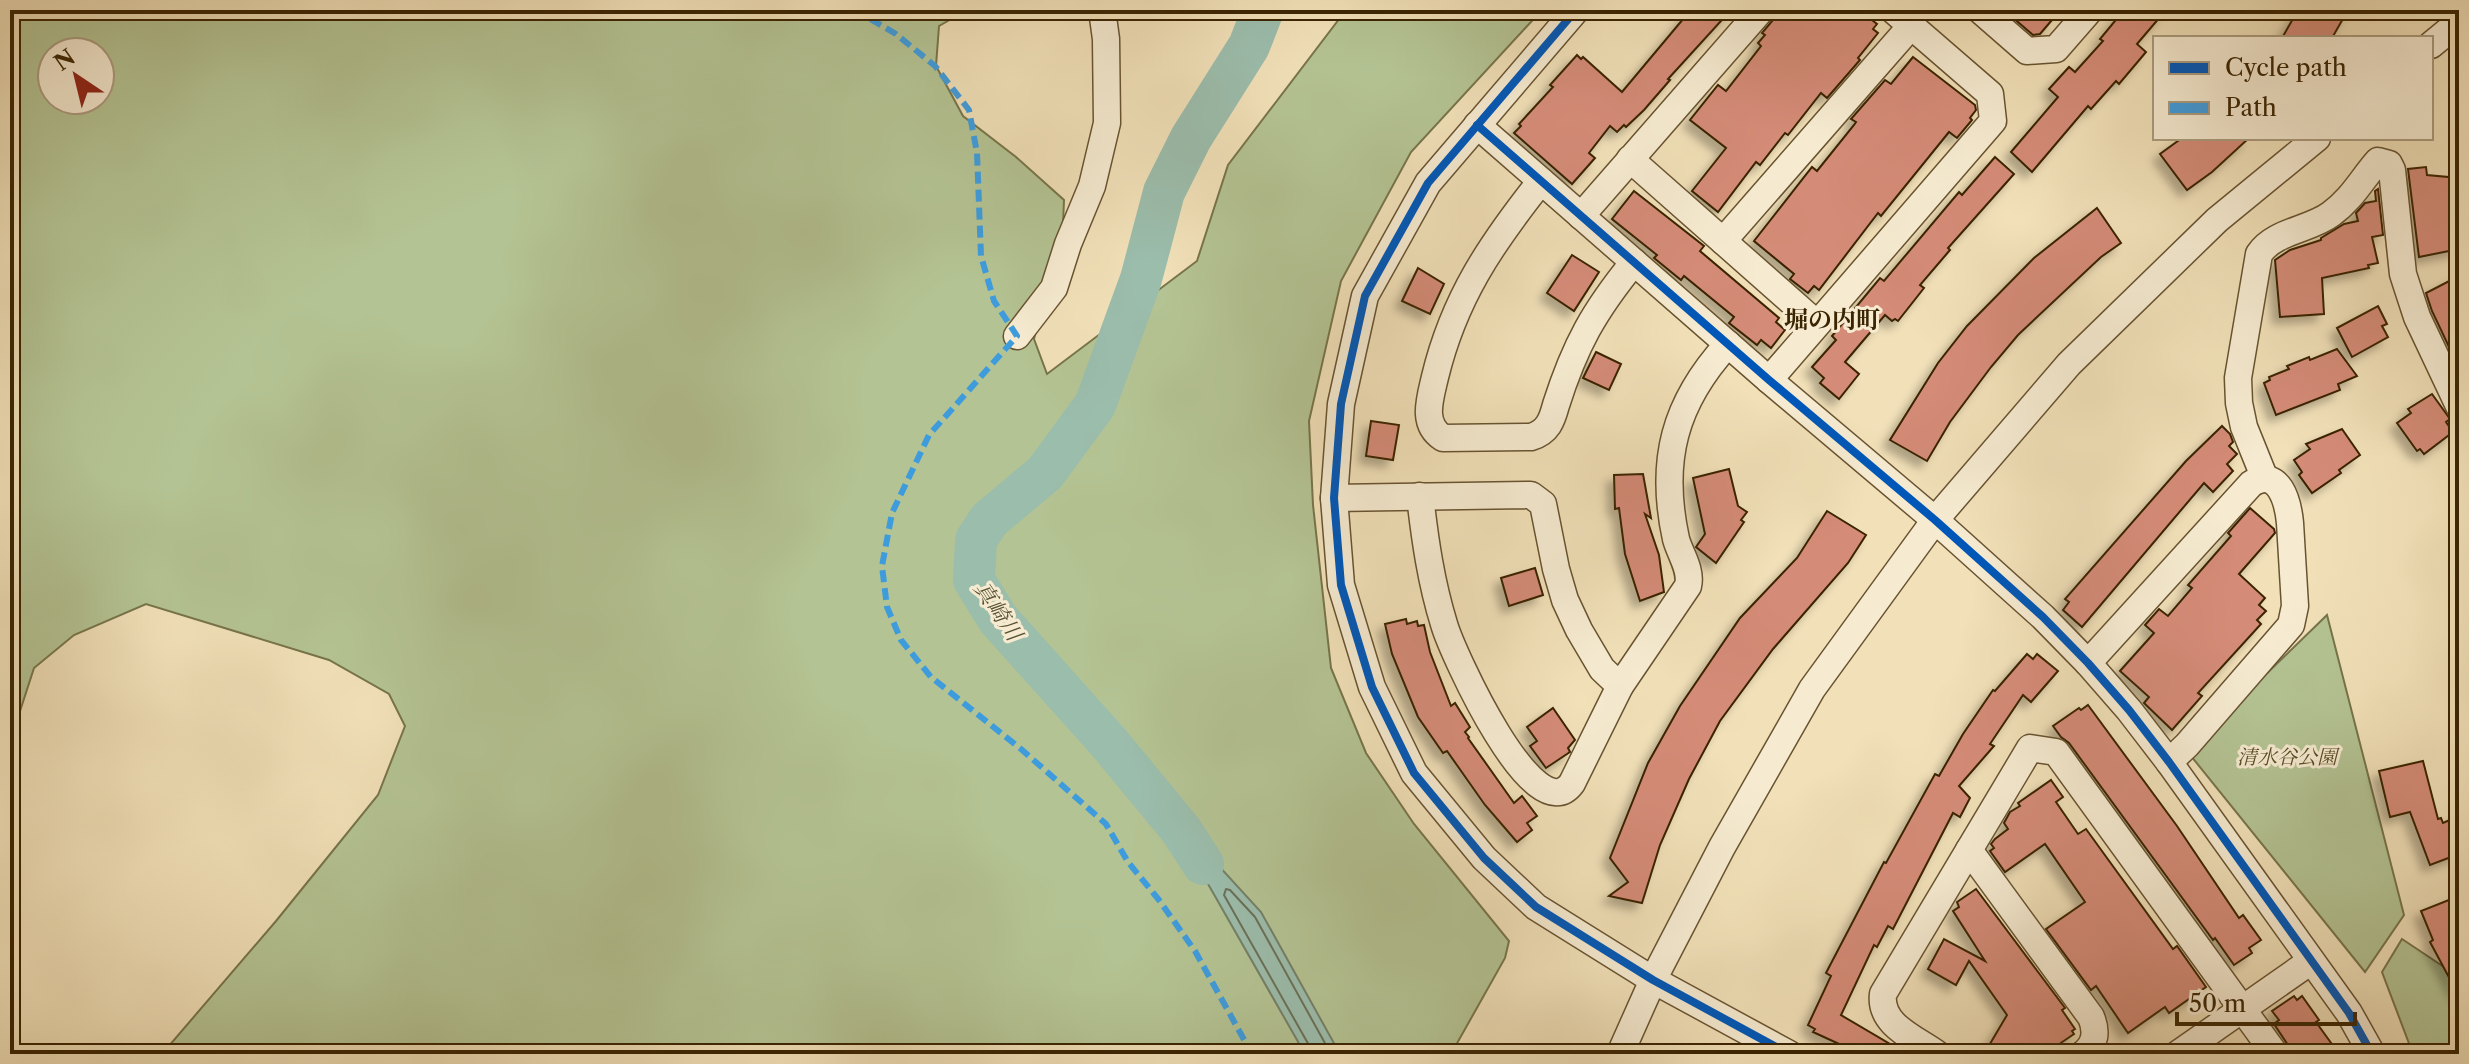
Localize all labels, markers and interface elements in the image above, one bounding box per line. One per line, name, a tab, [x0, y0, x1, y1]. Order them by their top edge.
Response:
north arrow	[36, 36, 116, 116]
legend	[2153, 36, 2433, 140]
text: N	[49, 43, 80, 77]
text: Cycle path	[2225, 53, 2347, 82]
text: Path	[2225, 93, 2277, 122]
district label: 堀の内町	[1784, 305, 1880, 334]
water label: 真崎川	[968, 576, 1029, 648]
park label: 清水谷公園	[2237, 745, 2340, 769]
scale bar	[2177, 976, 2355, 1026]
text: 50 m	[2189, 989, 2246, 1018]

